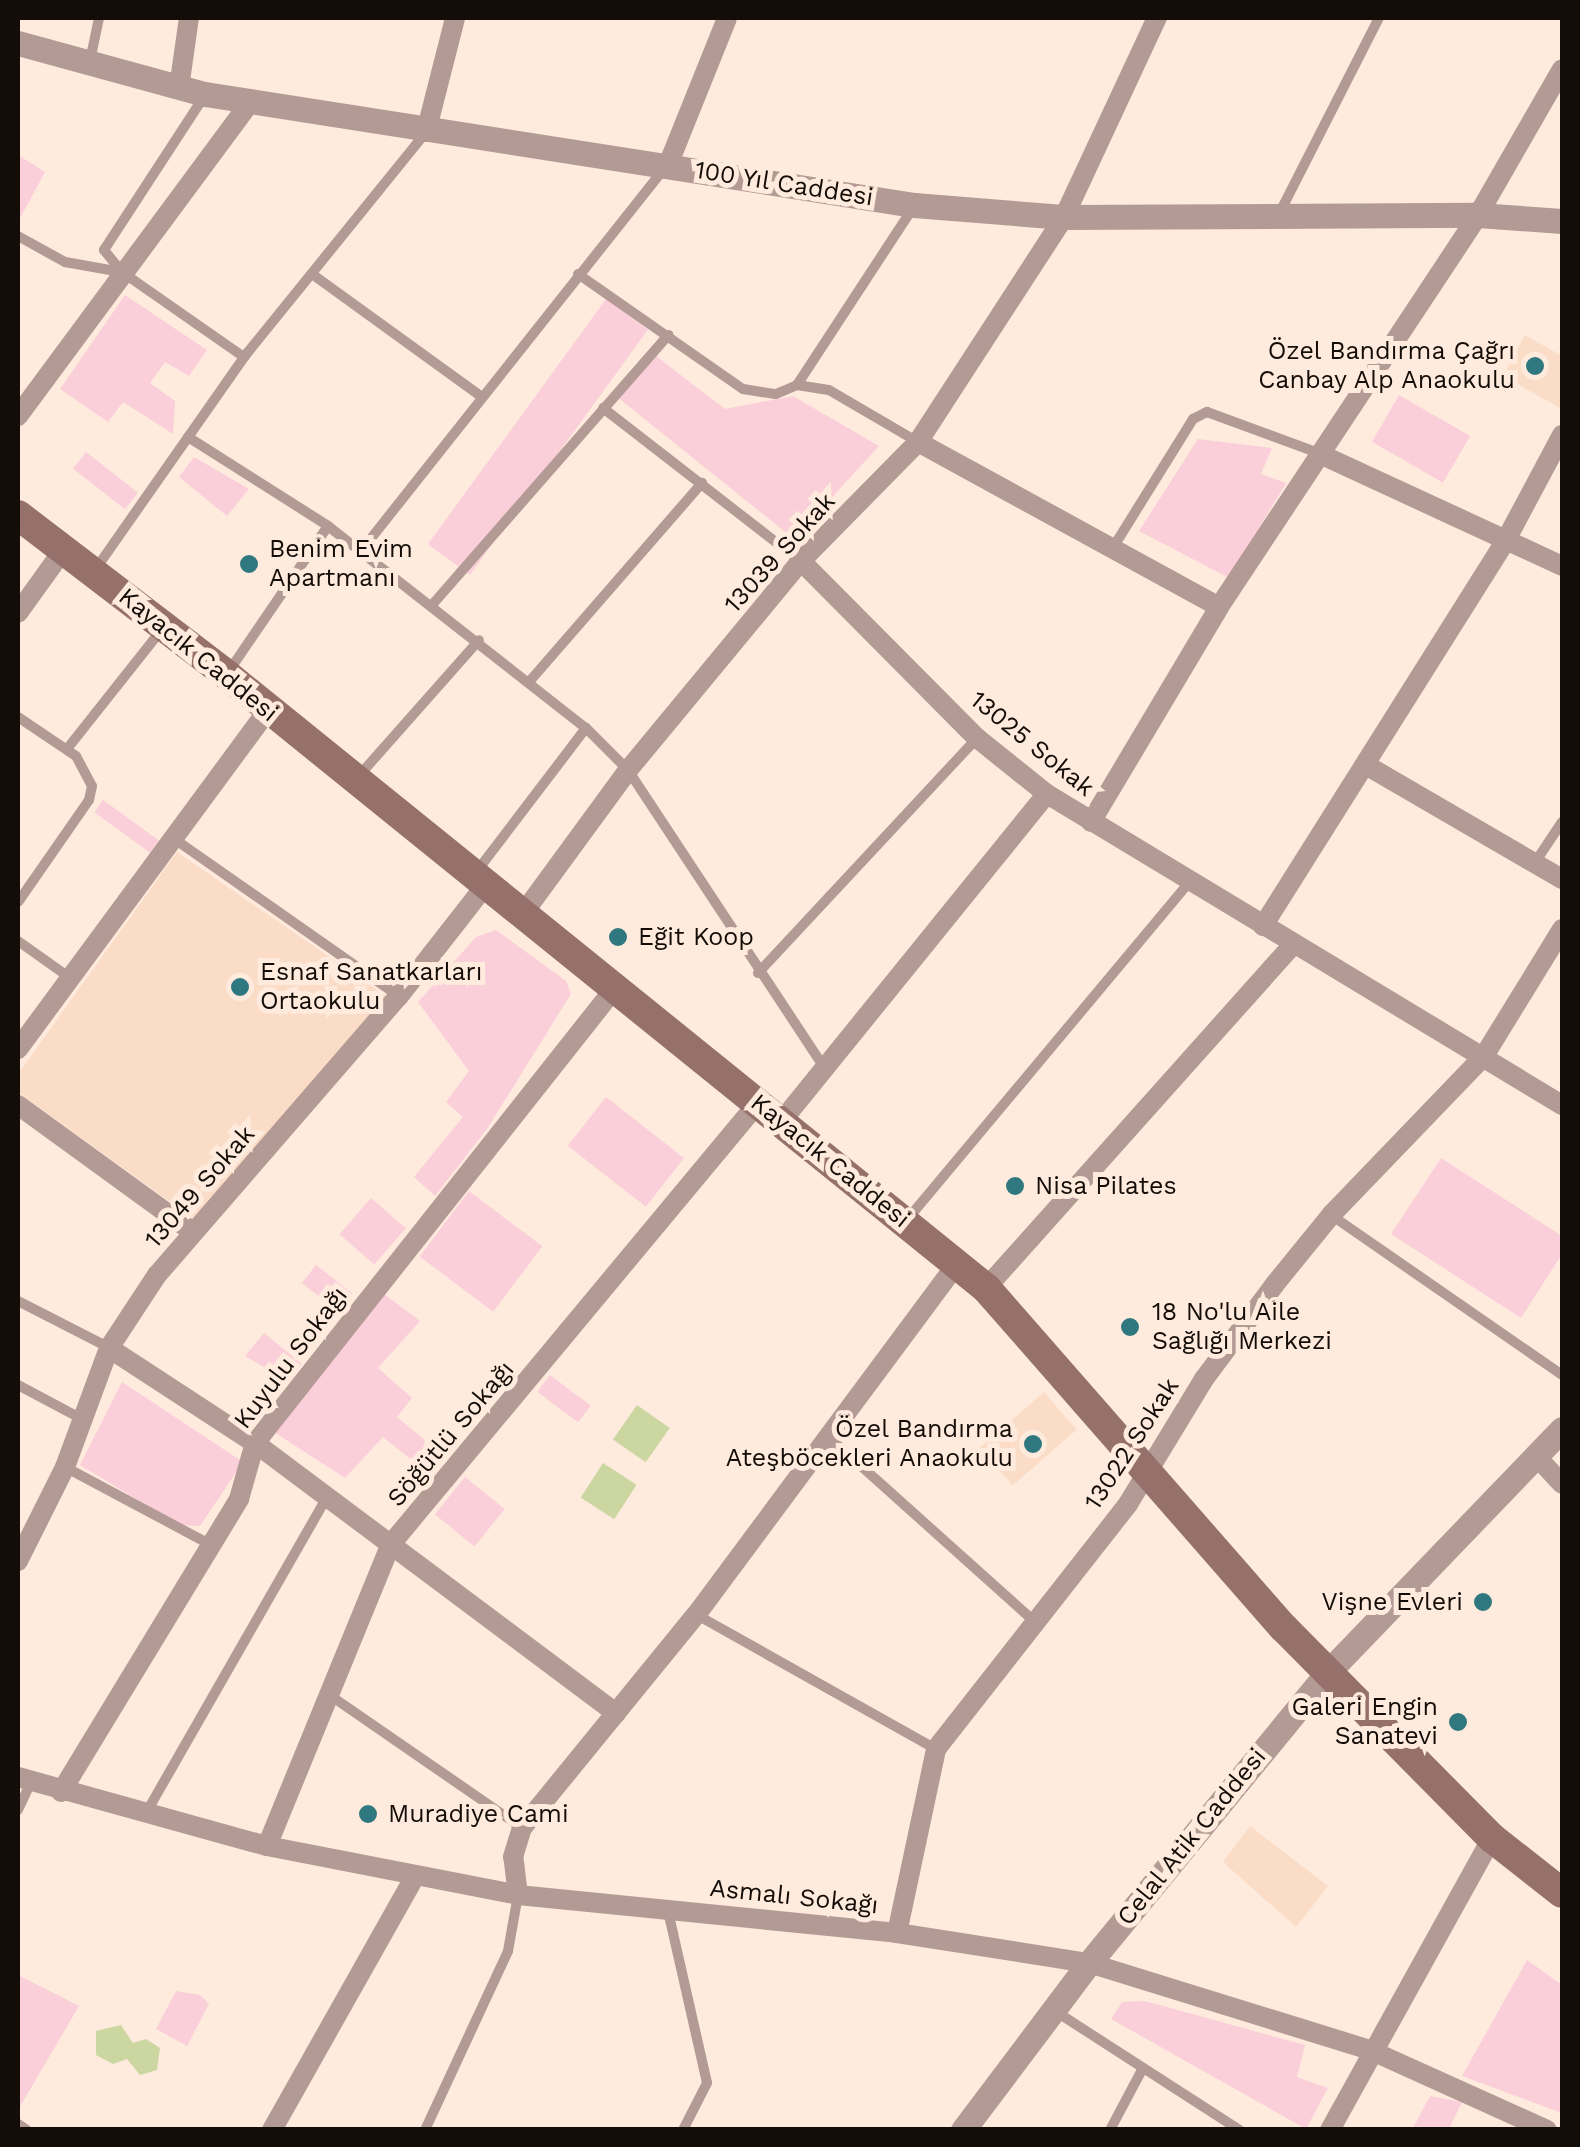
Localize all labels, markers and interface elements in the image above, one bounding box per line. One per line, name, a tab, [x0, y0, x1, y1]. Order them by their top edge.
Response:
street label: 100 Yıl Caddesi	[692, 155, 876, 213]
place label: Özel Bandırma Çağrı Canbay Alp Anaokulu	[1256, 337, 1515, 396]
marker: Özel Bandırma Çağrı Canbay Alp Anaokulu	[1524, 355, 1546, 377]
street label: 13039 Sokak	[718, 487, 842, 619]
place label: Benim Evim Apartmanı	[269, 535, 413, 594]
marker: Benim Evim Apartmanı	[238, 553, 260, 575]
street label: Kayacık Caddesi	[112, 582, 284, 728]
street label: 13025 Sokak	[964, 685, 1100, 803]
place label: Eğit Koop	[638, 922, 754, 952]
marker: Eğit Koop	[607, 926, 629, 948]
place label: Esnaf Sanatkarları Ortaokulu	[260, 958, 483, 1017]
marker: Esnaf Sanatkarları Ortaokulu	[229, 976, 251, 998]
street label: Kayacık Caddesi	[744, 1088, 916, 1234]
street label: 13049 Sokak	[139, 1120, 261, 1254]
place label: Nisa Pilates	[1035, 1171, 1177, 1201]
marker: Nisa Pilates	[1004, 1175, 1026, 1197]
street label: Kuyulu Sokağı	[228, 1281, 354, 1435]
place label: 18 No'lu Aile Sağlığı Merkezi	[1152, 1298, 1332, 1357]
marker: 18 No'lu Aile Sağlığı Merkezi	[1117, 1314, 1143, 1340]
street label: Söğütlü Sokağı	[381, 1355, 521, 1513]
street label: 13022 Sokak	[1078, 1373, 1186, 1515]
place label: Özel Bandırma Ateşböcekleri Anaokulu	[725, 1415, 1013, 1474]
marker: Özel Bandırma Ateşböcekleri Anaokulu	[1022, 1433, 1044, 1455]
place label: Vişne Evleri	[1321, 1587, 1463, 1617]
marker: Vişne Evleri	[1472, 1591, 1494, 1613]
place label: Galeri Engin Sanatevi	[1291, 1693, 1438, 1752]
marker: Galeri Engin Sanatevi	[1447, 1711, 1469, 1733]
street label: Celal Atik Caddesi	[1111, 1741, 1273, 1933]
place label: Muradiye Cami	[388, 1799, 569, 1829]
marker: Muradiye Cami	[357, 1803, 379, 1825]
street label: Asmalı Sokağı	[708, 1873, 880, 1921]

